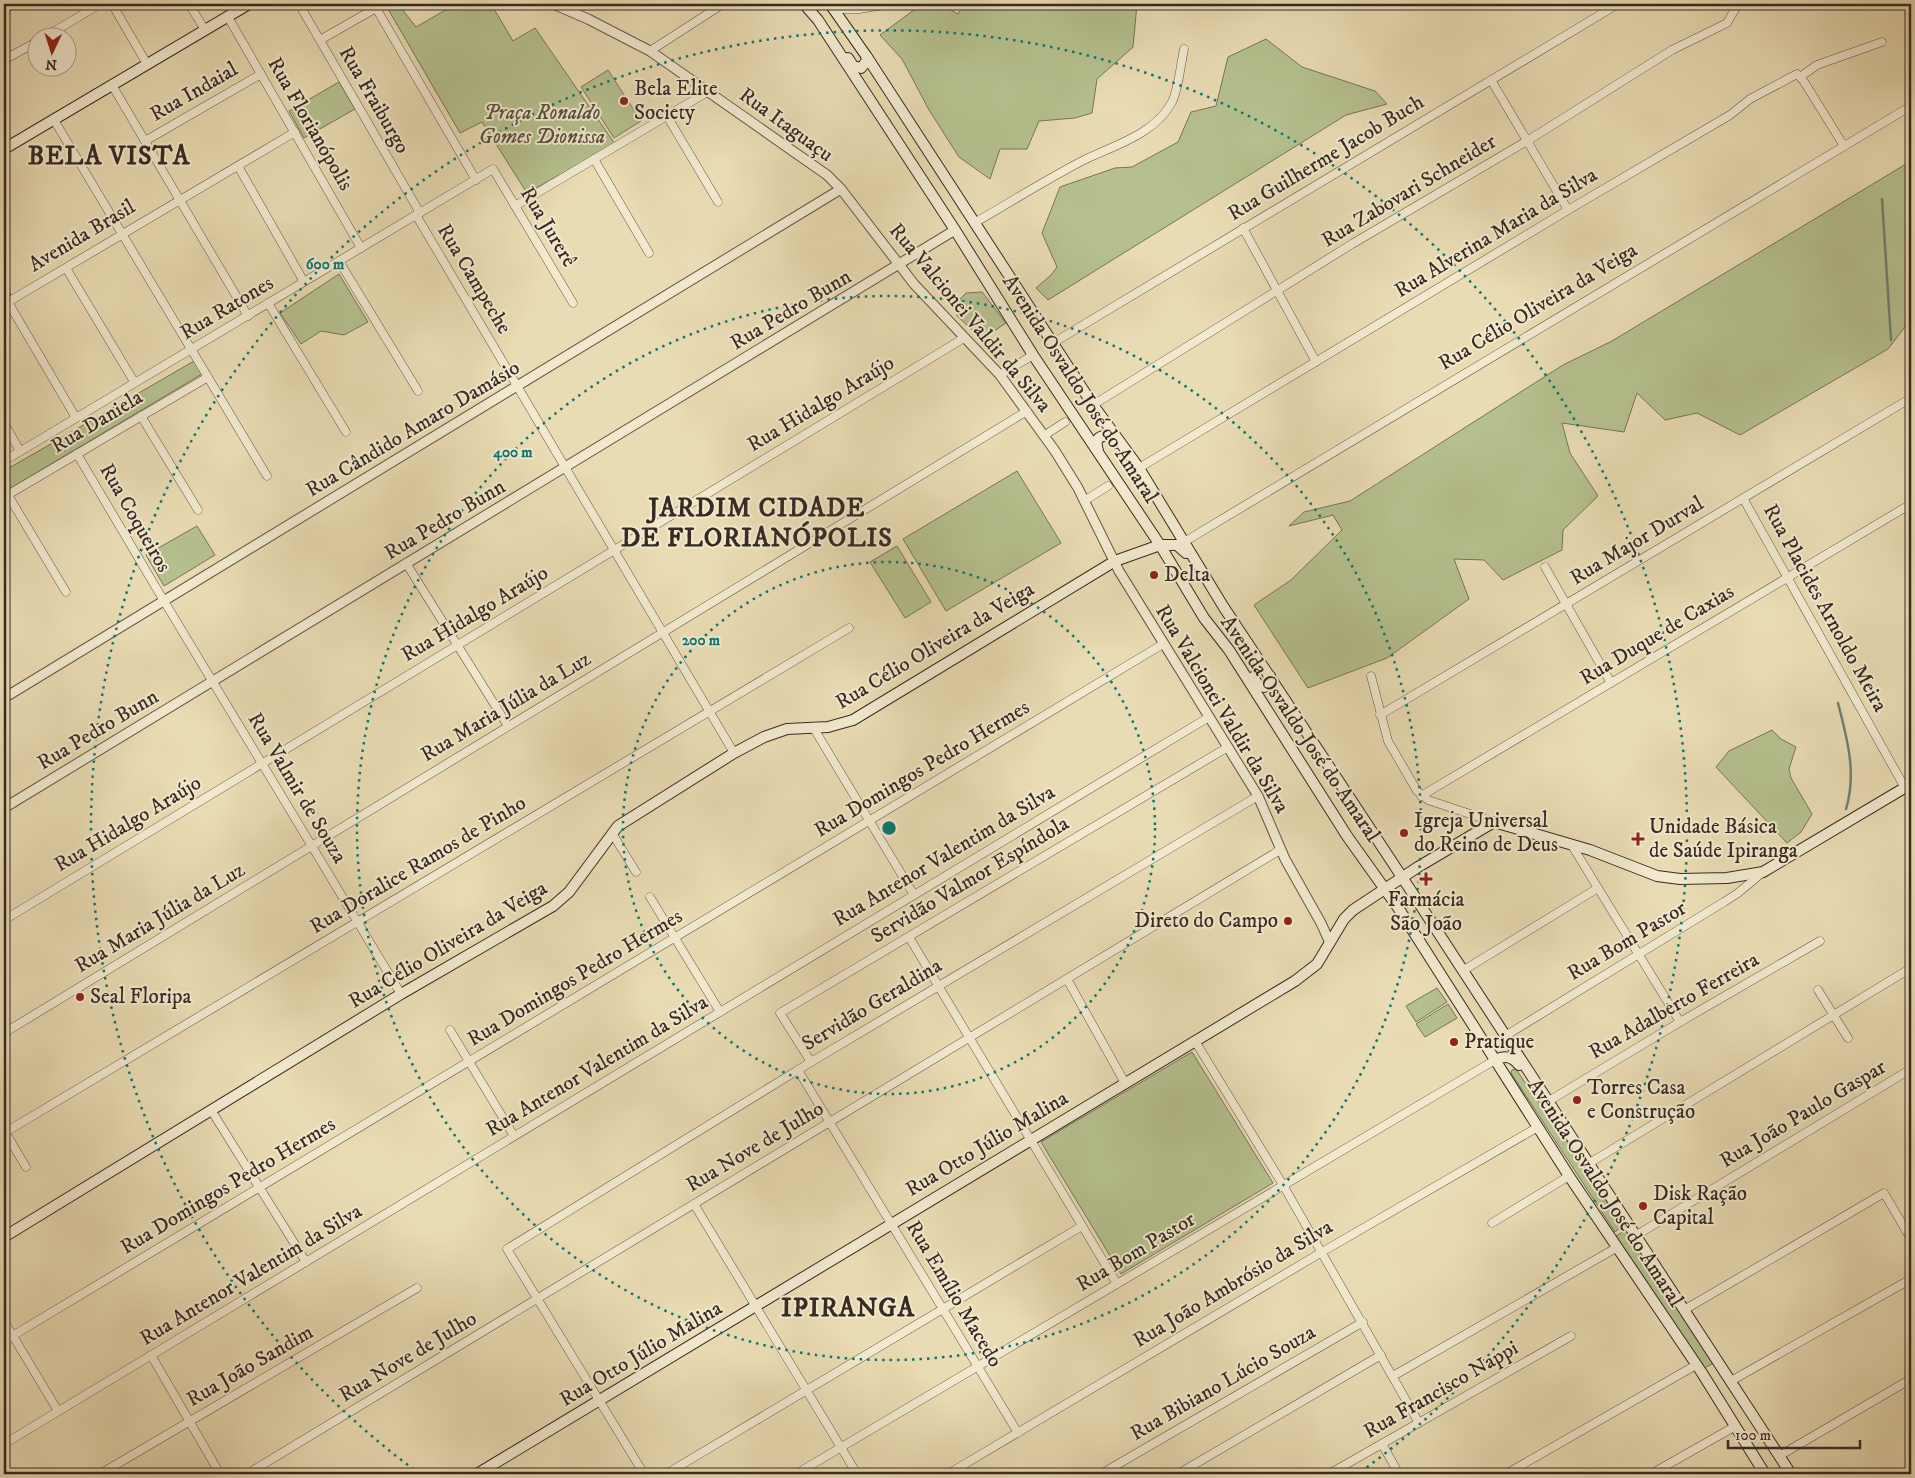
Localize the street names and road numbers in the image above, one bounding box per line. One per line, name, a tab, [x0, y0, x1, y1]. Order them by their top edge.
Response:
street label: Rua Fraiburgo	[333, 42, 415, 158]
street label: Rua Florianópolis	[261, 53, 359, 195]
street label: Rua Indaial	[145, 56, 243, 128]
street label: Rua Itaguaçu	[734, 82, 838, 168]
street label: Rua Guilherme Jacob Buch	[1223, 89, 1429, 227]
street label: Rua Zabovari Schneider	[1317, 129, 1501, 253]
street label: Rua Alverina Maria da Silva	[1390, 162, 1602, 304]
street label: Rua Jurerê	[514, 182, 582, 272]
street label: Avenida Brasil	[24, 194, 141, 278]
street label: Rua Valcionei Valdir da Silva	[883, 218, 1057, 418]
street label: Rua Campeche	[431, 219, 517, 339]
street label: Rua Célio Oliveira da Veiga	[1434, 237, 1642, 377]
street label: Rua Pedro Bunn	[726, 264, 856, 356]
street label: Rua Ratones	[176, 270, 278, 346]
street label: Avenida Osvaldo José do Amaral	[996, 270, 1164, 509]
street label: Rua Hidalgo Araújo	[743, 350, 899, 458]
street label: Rua Cândido Amaro Damásio	[301, 355, 525, 503]
street label: Rua Daniela	[46, 384, 148, 460]
street label: Rua Coqueiros	[93, 459, 177, 577]
street label: Rua Pedro Bunn	[380, 474, 510, 566]
street label: Rua Major Durval	[1565, 490, 1709, 591]
street label: Rua Placides Arnoldo Meira	[1757, 500, 1893, 716]
street label: Rua Hidalgo Araújo	[397, 560, 553, 668]
street label: Rua Célio Oliveira da Veiga	[831, 576, 1039, 716]
street label: Rua Duque de Caxias	[1575, 579, 1739, 691]
street label: Rua Valcionei Valdir da Silva	[1149, 600, 1295, 818]
street label: Avenida Osvaldo José do Amaral	[1214, 611, 1386, 848]
street label: Rua Maria Júlia da Luz	[416, 646, 596, 768]
street label: Rua Pedro Bunn	[33, 684, 163, 776]
street label: Rua Domingos Pedro Hermes	[810, 694, 1034, 844]
street label: Rua Valmir de Souza	[242, 708, 352, 868]
street label: Rua Hidalgo Araújo	[50, 770, 206, 878]
street label: Rua Antenor Valentim da Silva	[828, 779, 1060, 933]
street label: Rua Doralice Ramos de Pinho	[305, 790, 531, 940]
street label: Servidão Valmor Espíndola	[866, 810, 1074, 949]
street label: Rua Maria Júlia da Luz	[70, 857, 250, 979]
street label: Rua Célio Oliveira da Veiga	[344, 875, 552, 1015]
street label: Rua Bom Pastor	[1563, 895, 1691, 987]
street label: Rua Domingos Pedro Hermes	[463, 903, 687, 1053]
street label: Rua Adalberto Ferreira	[1584, 947, 1764, 1065]
street label: Servidão Geraldina	[797, 953, 947, 1057]
street label: Rua Antenor Valentim da Silva	[481, 989, 713, 1143]
street label: Rua João Paulo Gaspar	[1715, 1054, 1891, 1174]
street label: Avenida Osvaldo José do Amaral	[1521, 1074, 1689, 1313]
street label: Rua Otto Júlio Malina	[901, 1085, 1073, 1203]
street label: Rua Nove de Julho	[681, 1096, 829, 1198]
street label: Rua Domingos Pedro Hermes	[116, 1111, 340, 1261]
street label: Rua Antenor Valentim da Silva	[135, 1198, 367, 1352]
street label: Rua Bom Pastor	[1072, 1206, 1200, 1298]
street label: Rua João Ambrósio da Silva	[1129, 1214, 1337, 1354]
street label: Rua Emílio Macedo	[900, 1216, 1008, 1372]
street label: Rua Otto Júlio Malina	[555, 1295, 727, 1413]
street label: Rua Nove de Julho	[334, 1306, 482, 1408]
street label: Rua João Sandim	[182, 1319, 318, 1413]
street label: Rua Bibiano Lúcio Souza	[1126, 1319, 1320, 1447]
street label: Rua Francisco Nappi	[1359, 1335, 1523, 1445]

